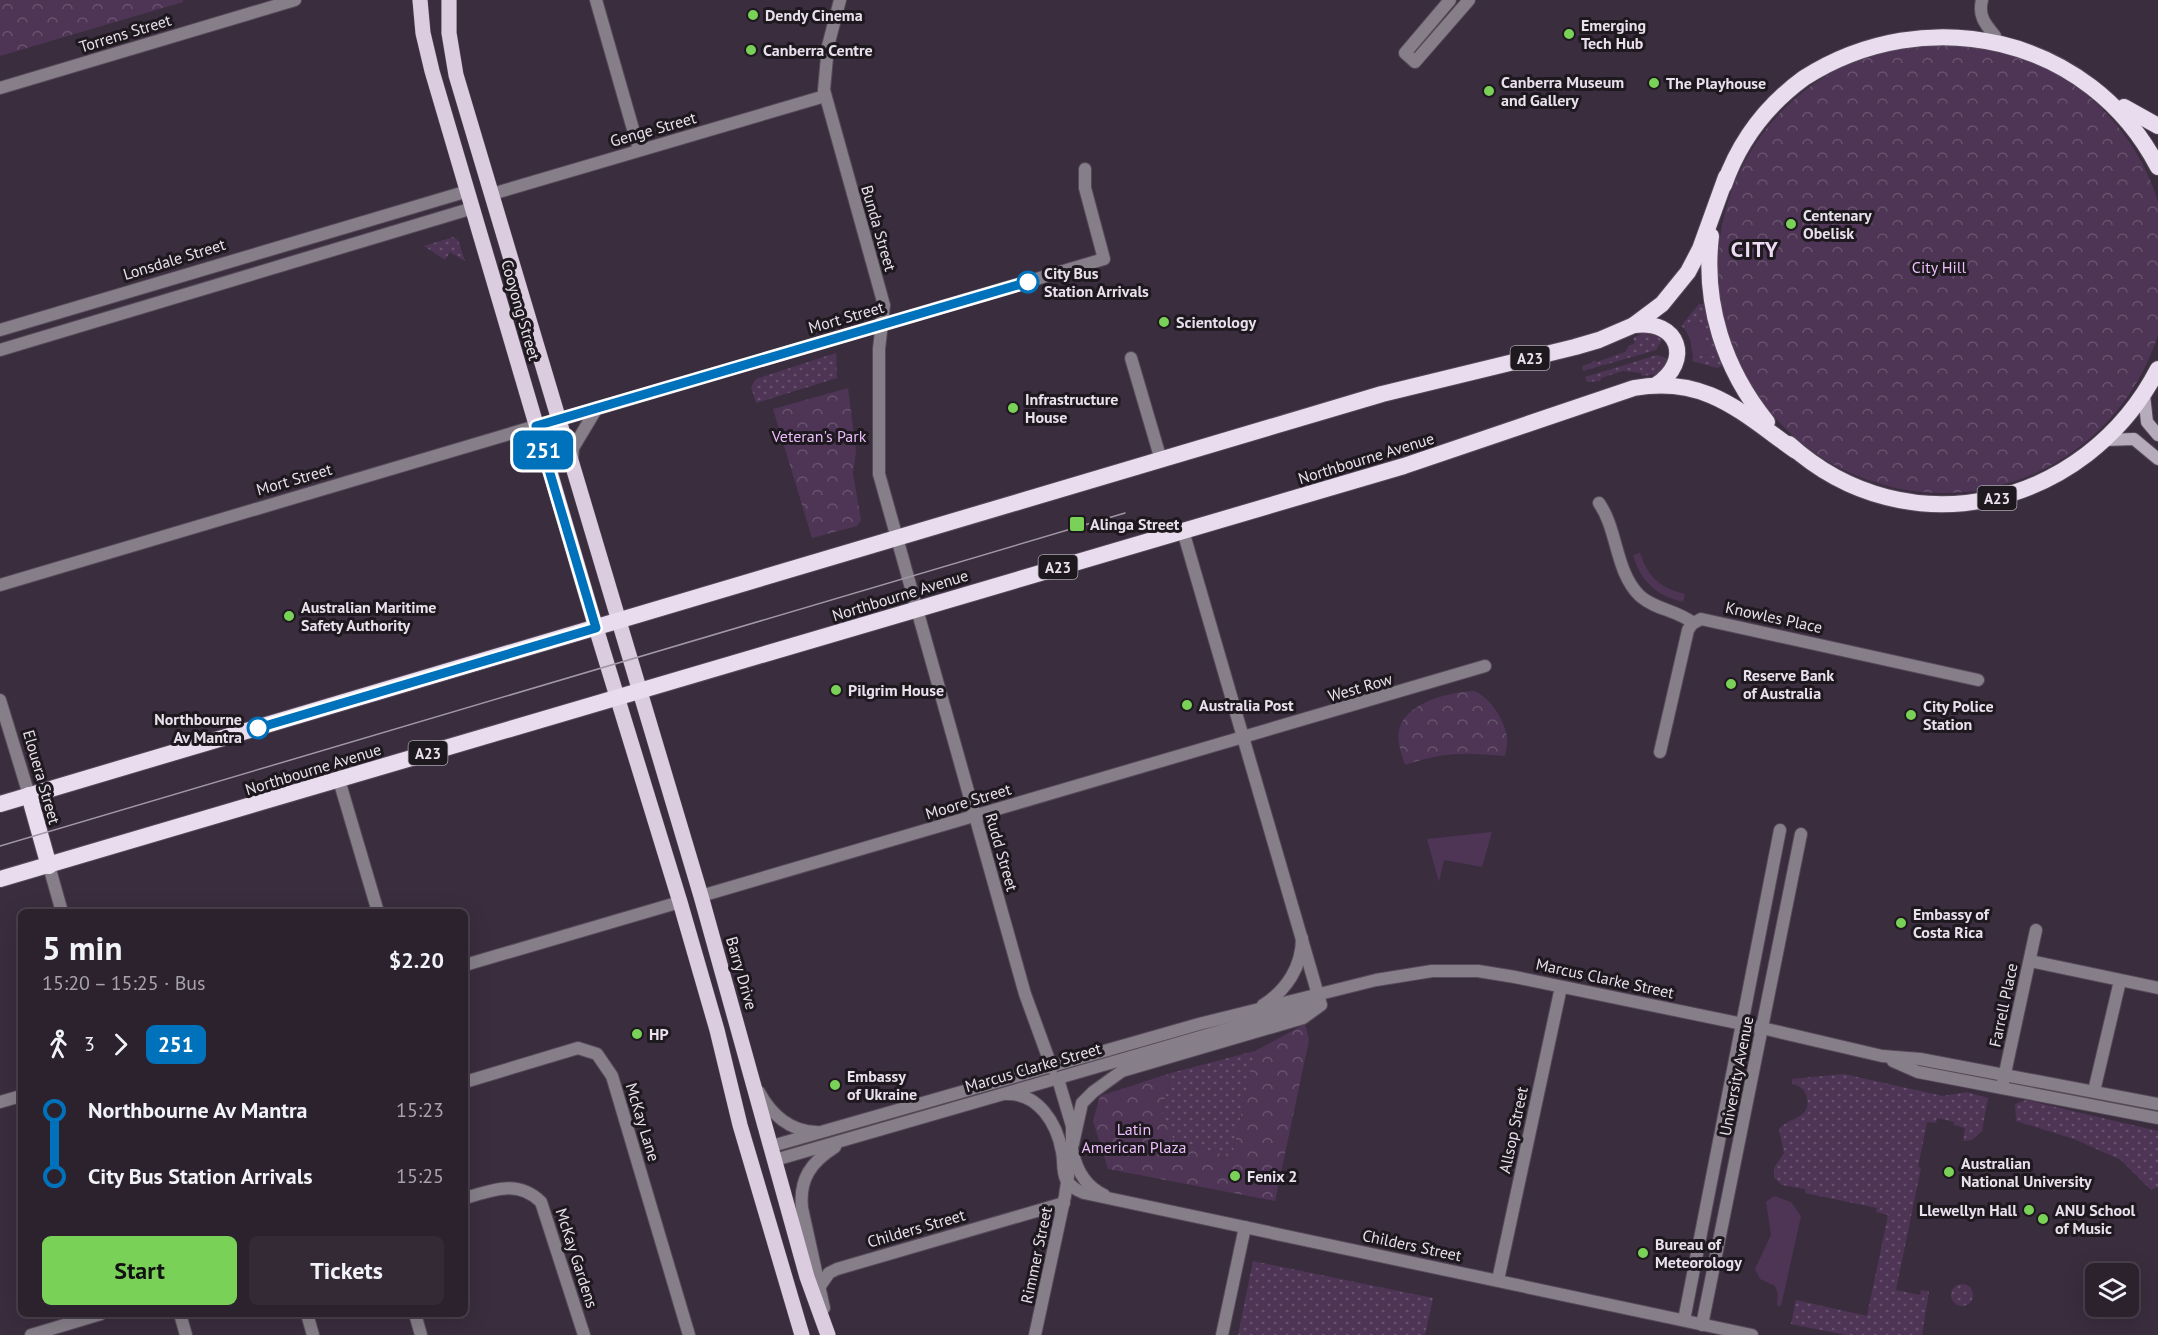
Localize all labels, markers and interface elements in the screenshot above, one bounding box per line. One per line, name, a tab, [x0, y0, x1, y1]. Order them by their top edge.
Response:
place label: Dendy Cinema	[765, 5, 863, 25]
marker: Dendy Cinema	[746, 8, 760, 22]
street label: Torrens Street	[77, 9, 174, 56]
place label: Emerging Tech Hub	[1581, 15, 1646, 53]
marker: Emerging Tech Hub	[1562, 27, 1576, 41]
place label: Canberra Centre	[763, 40, 873, 60]
marker: Canberra Centre	[744, 43, 758, 57]
place label: Canberra Museum and Gallery	[1501, 72, 1624, 110]
place label: The Playhouse	[1666, 73, 1766, 93]
marker: The Playhouse	[1647, 76, 1661, 90]
marker: Canberra Museum and Gallery	[1482, 84, 1496, 98]
street label: Genge Street	[608, 107, 699, 151]
street label: Bunda Street	[857, 183, 901, 274]
place label: Centenary Obelisk	[1803, 205, 1872, 243]
marker: Centenary Obelisk	[1784, 217, 1798, 231]
street label: Lonsdale Street	[120, 234, 228, 284]
district label: CITY	[1731, 235, 1779, 263]
street label: Cooyong Street	[497, 257, 545, 363]
park label: City Hill	[1912, 257, 1967, 277]
place label: City Bus Station Arrivals	[1044, 263, 1149, 301]
marker: City Bus Station Arrivals	[1017, 271, 1039, 293]
street label: Mort Street	[806, 297, 887, 337]
place label: Scientology	[1176, 312, 1257, 332]
marker: Scientology	[1157, 315, 1171, 329]
road number: A23	[1510, 346, 1550, 370]
place label: Infrastructure House	[1025, 389, 1118, 427]
marker: Infrastructure House	[1006, 401, 1020, 415]
park label: Veteran's Park	[771, 426, 867, 446]
street label: Northbourne Avenue	[1295, 428, 1437, 488]
line badge: 251	[508, 430, 578, 470]
text: 251	[525, 437, 561, 464]
street label: Mort Street	[254, 459, 335, 499]
road number: A23	[1978, 486, 2016, 510]
place label: Alinga Street	[1090, 514, 1180, 534]
marker: Alinga Street	[1068, 515, 1086, 533]
road number: A23	[1038, 555, 1078, 579]
street label: Northbourne Avenue	[829, 565, 971, 625]
place label: Australian Maritime Safety Authority	[301, 597, 436, 635]
street label: Knowles Place	[1724, 597, 1824, 637]
marker: Australian Maritime Safety Authority	[282, 609, 296, 623]
place label: Reserve Bank of Australia	[1743, 665, 1834, 703]
street label: West Row	[1325, 668, 1395, 706]
marker: Reserve Bank of Australia	[1724, 677, 1738, 691]
place label: Pilgrim House	[848, 680, 944, 700]
marker: Pilgrim House	[829, 683, 843, 697]
place label: Australia Post	[1199, 695, 1294, 715]
place label: City Police Station	[1923, 696, 1994, 734]
marker: Australia Post	[1180, 698, 1194, 712]
marker: City Police Station	[1904, 708, 1918, 722]
place label: Northbourne Av Mantra	[154, 709, 242, 747]
marker: Northbourne Av Mantra	[247, 717, 269, 739]
street label: Elouera Street	[19, 728, 65, 827]
street label: Northbourne Avenue	[242, 739, 384, 799]
road number: A23	[408, 741, 448, 765]
street label: Moore Street	[923, 778, 1014, 824]
street label: Rudd Street	[981, 811, 1023, 894]
place label: Embassy of Costa Rica	[1913, 904, 1990, 942]
marker: Embassy of Costa Rica	[1894, 916, 1908, 930]
text: 5 min	[42, 926, 123, 969]
street label: Barry Drive	[722, 934, 762, 1012]
text: $2.20	[389, 946, 444, 974]
street label: Marcus Clarke Street	[1534, 954, 1676, 1003]
street label: Farrell Place	[1984, 961, 2022, 1049]
text: 15:20 – 15:25 · Bus	[42, 970, 206, 996]
street label: University Avenue	[1715, 1014, 1757, 1138]
place label: HP	[649, 1024, 669, 1044]
marker: HP	[630, 1027, 644, 1041]
icon: walk	[42, 1028, 75, 1061]
icon: forward	[104, 1028, 137, 1061]
text: 3	[84, 1031, 95, 1057]
text: 251	[158, 1031, 194, 1058]
street label: Marcus Clarke Street	[963, 1038, 1104, 1096]
place label: Embassy of Ukraine	[847, 1066, 917, 1104]
marker: Embassy of Ukraine	[828, 1078, 842, 1092]
street label: McKay Lane	[622, 1080, 664, 1164]
street label: Allsop Street	[1494, 1084, 1532, 1175]
text: Northbourne Av Mantra	[88, 1096, 308, 1124]
text: 15:23	[396, 1097, 444, 1123]
park label: Latin American Plaza	[1081, 1119, 1187, 1157]
place label: Australian National University	[1961, 1153, 2092, 1191]
text: City Bus Station Arrivals	[88, 1162, 313, 1190]
text: 15:25	[396, 1163, 444, 1189]
marker: Australian National University	[1942, 1165, 1956, 1179]
place label: Fenix 2	[1247, 1166, 1297, 1186]
marker: Fenix 2	[1228, 1169, 1242, 1183]
place label: Llewellyn Hall	[1919, 1200, 2017, 1220]
place label: ANU School of Music	[2055, 1200, 2136, 1238]
marker: Llewellyn Hall	[2022, 1203, 2036, 1217]
street label: Childers Street	[865, 1204, 968, 1252]
street label: Rimmer Street	[1016, 1204, 1056, 1305]
street label: McKay Gardens	[551, 1206, 603, 1311]
marker: ANU School of Music	[2036, 1212, 2050, 1226]
street label: Childers Street	[1361, 1225, 1464, 1265]
place label: Bureau of Meteorology	[1655, 1234, 1742, 1272]
button: Start	[42, 1236, 237, 1305]
button: Tickets	[249, 1236, 444, 1305]
marker: Bureau of Meteorology	[1636, 1246, 1650, 1260]
map controls	[2085, 1263, 2139, 1317]
button: layers	[2085, 1263, 2139, 1317]

